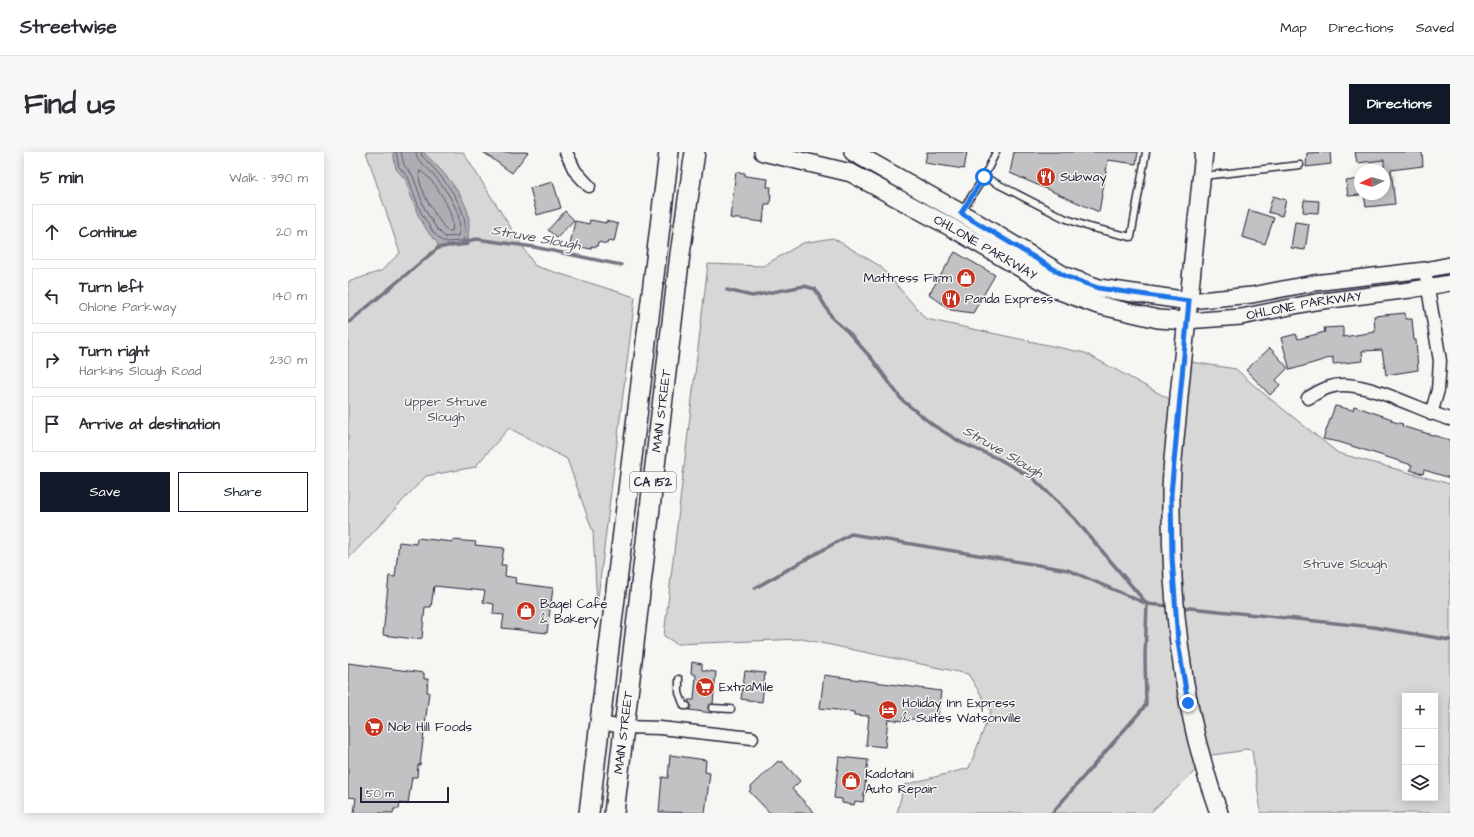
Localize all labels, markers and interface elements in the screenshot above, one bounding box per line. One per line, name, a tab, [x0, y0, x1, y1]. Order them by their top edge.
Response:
text: Streetwise	[20, 14, 117, 41]
text: Map	[1280, 18, 1307, 38]
text: Directions	[1329, 18, 1394, 38]
text: Saved	[1416, 18, 1454, 38]
button: Directions	[1349, 84, 1450, 124]
text: Find us	[24, 85, 115, 124]
north arrow	[1354, 164, 1390, 200]
text: 5 min	[40, 166, 83, 190]
restaurant icon: Subway	[1035, 166, 1057, 188]
route start	[975, 168, 993, 186]
place label: Subway	[1060, 168, 1107, 187]
text: Walk · 390 m	[229, 169, 308, 187]
street label: OHLONE PARKWAY	[930, 211, 1040, 285]
water label: Struve Slough	[490, 220, 583, 256]
icon: ahead	[41, 221, 63, 243]
text: Continue	[79, 222, 137, 243]
text: 20 m	[276, 223, 307, 241]
shop icon: Mattress Firm	[955, 267, 977, 289]
place label: Mattress Firm	[863, 269, 953, 287]
text: Turn left	[79, 277, 143, 298]
icon: left	[41, 285, 63, 307]
text: 140 m	[273, 287, 307, 305]
street label: OHLONE PARKWAY	[1245, 287, 1363, 325]
restaurant icon: Panda Express	[940, 288, 962, 310]
place label: Panda Express	[965, 290, 1054, 308]
text: Ohlone Parkway	[79, 298, 177, 316]
text: Turn right	[79, 341, 150, 362]
icon: right	[41, 349, 63, 371]
text: 230 m	[269, 351, 307, 369]
text: Harkins Slough Road	[79, 362, 201, 380]
street label: MAIN STREET	[648, 367, 675, 453]
park label: Upper Struve Slough	[405, 393, 487, 427]
icon: arrive	[41, 413, 63, 435]
text: Arrive at destination	[79, 414, 220, 435]
water label: Struve Slough	[959, 421, 1048, 484]
button: Save	[40, 472, 170, 512]
button: Share	[178, 472, 308, 512]
road number: CA 152	[630, 472, 676, 492]
park label: Struve Slough	[1303, 555, 1387, 574]
place label: Bagel Cafe & Bakery	[540, 595, 607, 629]
shop icon: Bagel Cafe & Bakery	[515, 600, 537, 622]
supermarket icon: ExtraMile	[694, 676, 716, 698]
place label: ExtraMile	[719, 678, 774, 696]
street label: MAIN STREET	[610, 689, 637, 775]
map controls	[1402, 693, 1438, 801]
button: +	[1402, 693, 1438, 729]
place label: Holiday Inn Express & Suites Watsonville	[902, 694, 1021, 727]
route end	[1179, 694, 1197, 712]
hotel icon: Holiday Inn Express & Suites Watsonville	[877, 699, 899, 721]
supermarket icon: Nob Hill Foods	[363, 716, 385, 738]
place label: Nob Hill Foods	[388, 718, 472, 736]
button: −	[1402, 729, 1438, 765]
place label: Kadotani Auto Repair	[865, 765, 937, 798]
button: layers	[1402, 765, 1438, 801]
shop icon: Kadotani Auto Repair	[840, 770, 862, 792]
scale bar	[360, 785, 449, 804]
text: 50 m	[366, 786, 394, 801]

